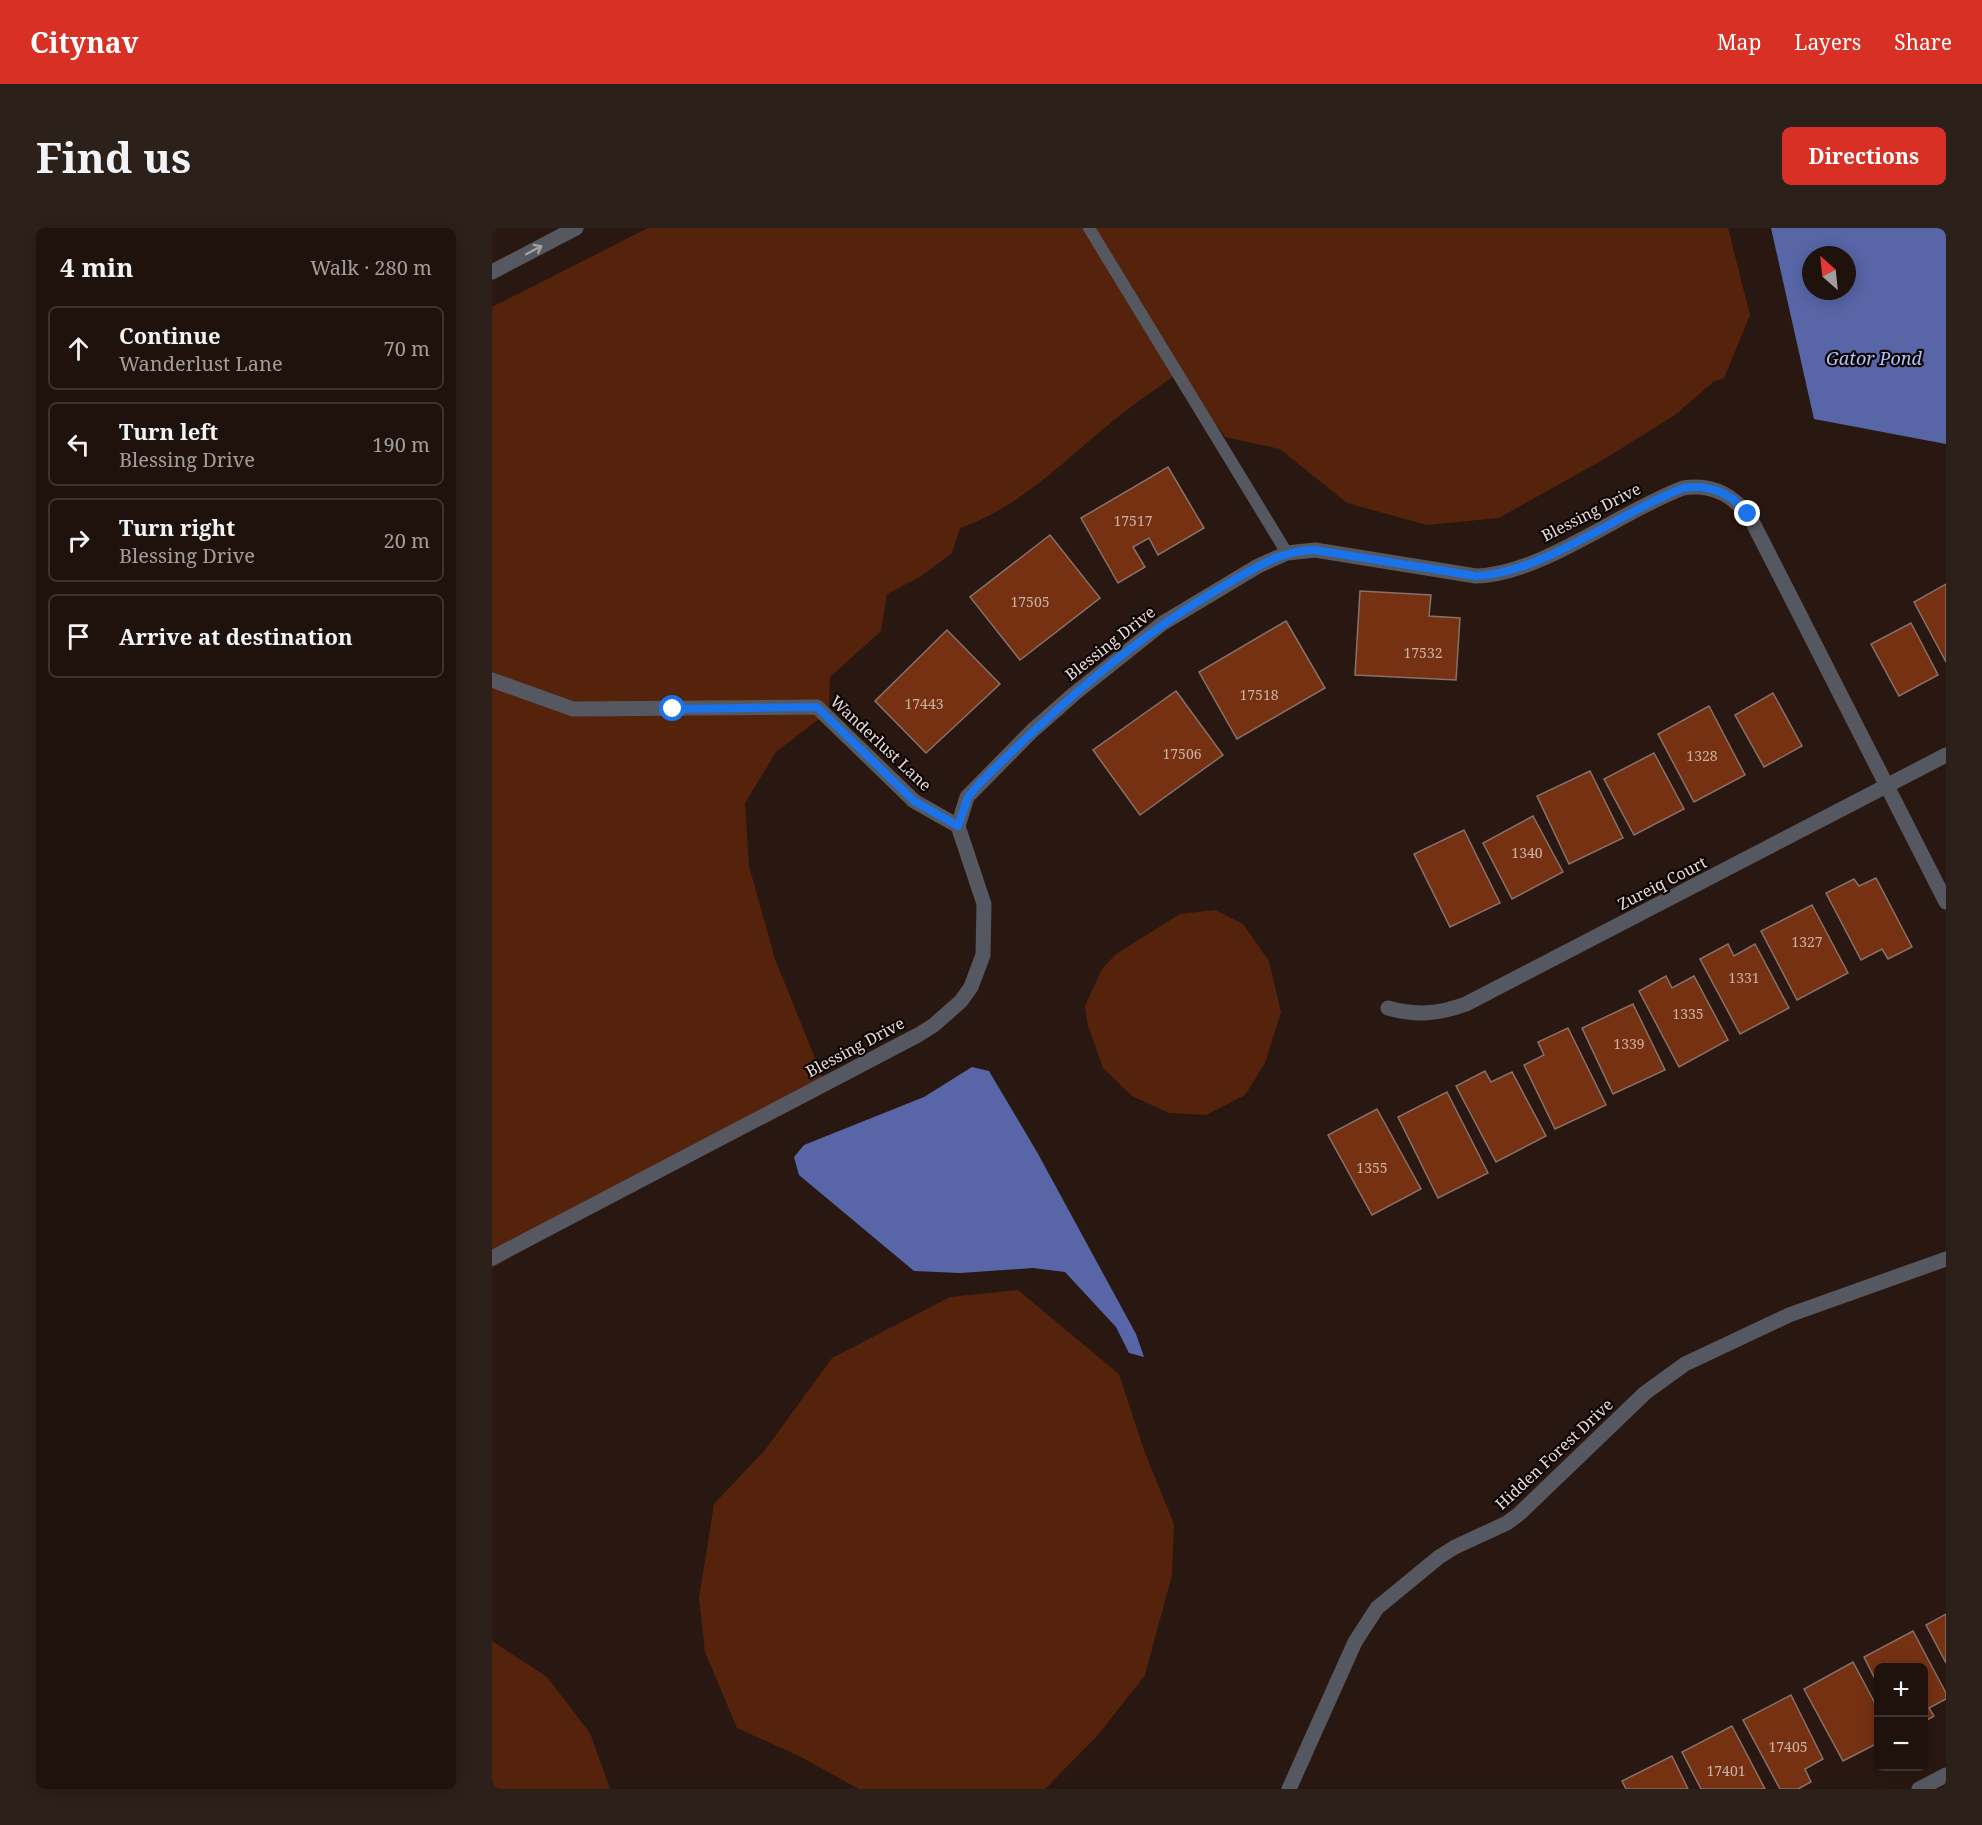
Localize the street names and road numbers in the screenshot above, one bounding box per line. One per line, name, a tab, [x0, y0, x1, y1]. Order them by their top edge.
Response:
street label: Blessing Drive	[1538, 478, 1644, 546]
street label: Blessing Drive	[1060, 601, 1160, 685]
street label: Wanderlust Lane	[826, 690, 936, 796]
street label: Zureiq Court	[1614, 851, 1711, 915]
street label: Blessing Drive	[802, 1012, 908, 1082]
street label: Hidden Forest Drive	[1490, 1394, 1618, 1514]

